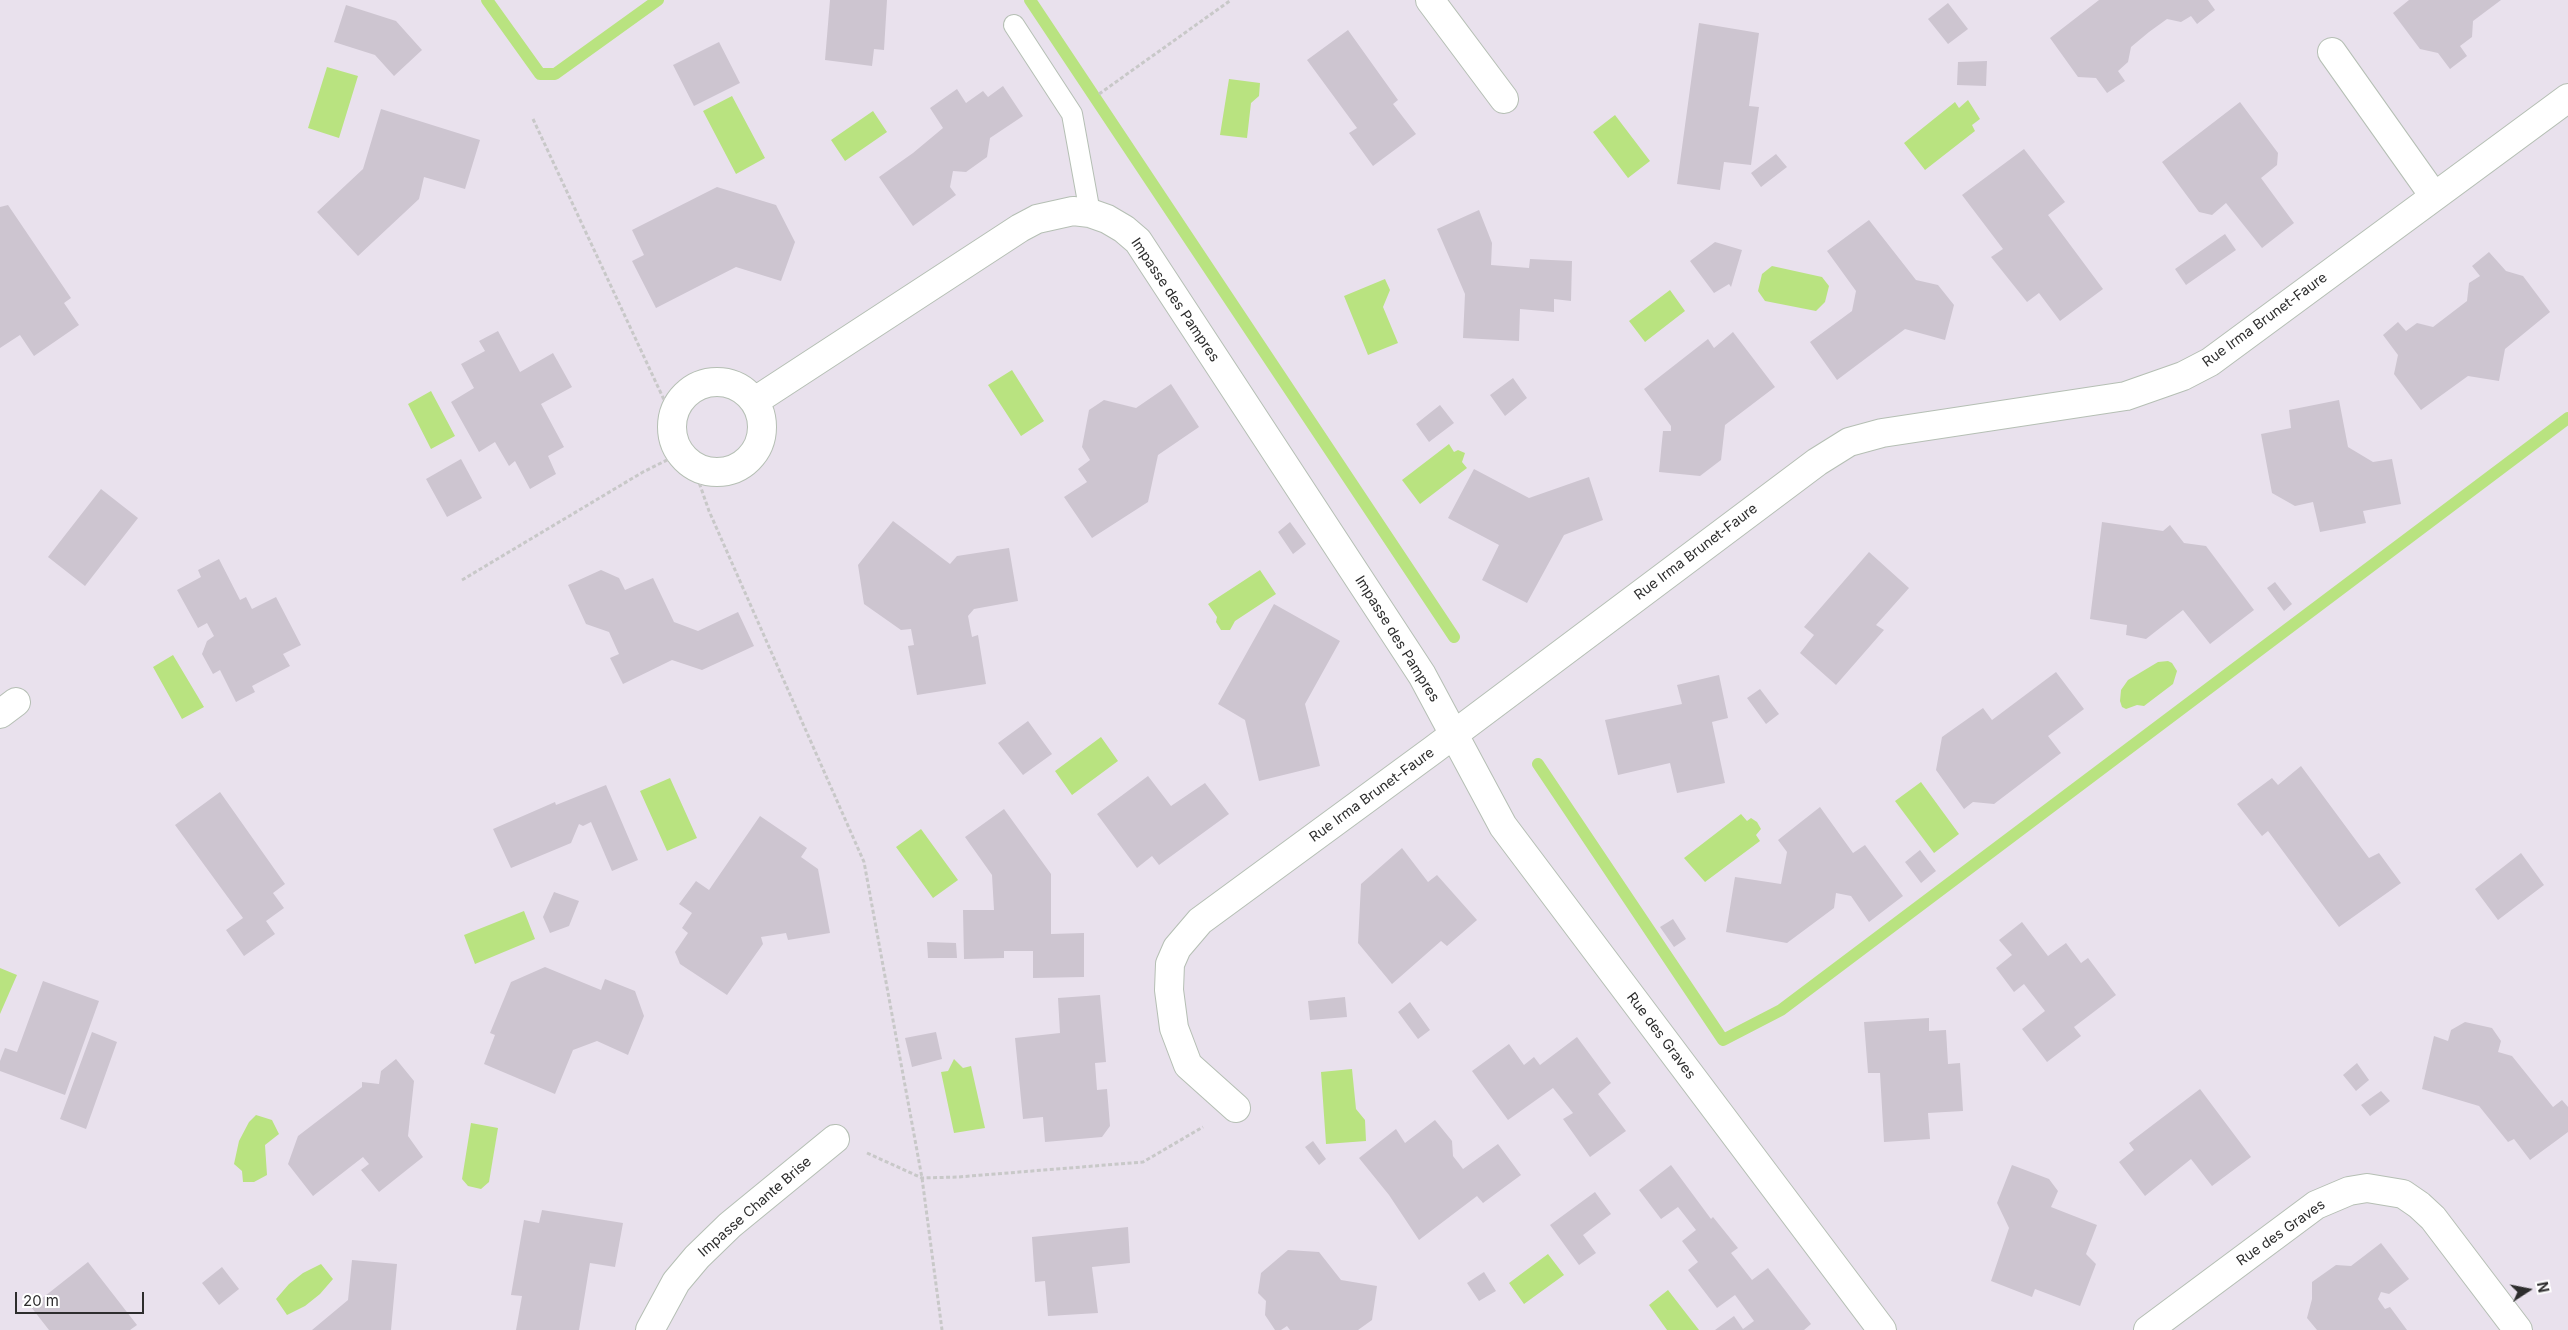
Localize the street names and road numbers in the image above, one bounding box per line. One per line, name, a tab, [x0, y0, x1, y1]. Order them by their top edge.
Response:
street label: Impasse des Pampres	[1127, 235, 1223, 365]
street label: Rue Irma Brunet-Faure	[2199, 269, 2331, 371]
street label: Rue Irma Brunet-Faure	[1631, 500, 1761, 604]
street label: Impasse des Pampres	[1351, 573, 1443, 705]
street label: Rue Irma Brunet-Faure	[1306, 744, 1438, 846]
street label: Rue des Graves	[1623, 989, 1699, 1083]
street label: Impasse Chante Brise	[695, 1153, 815, 1261]
street label: Rue des Graves	[2234, 1196, 2328, 1270]

